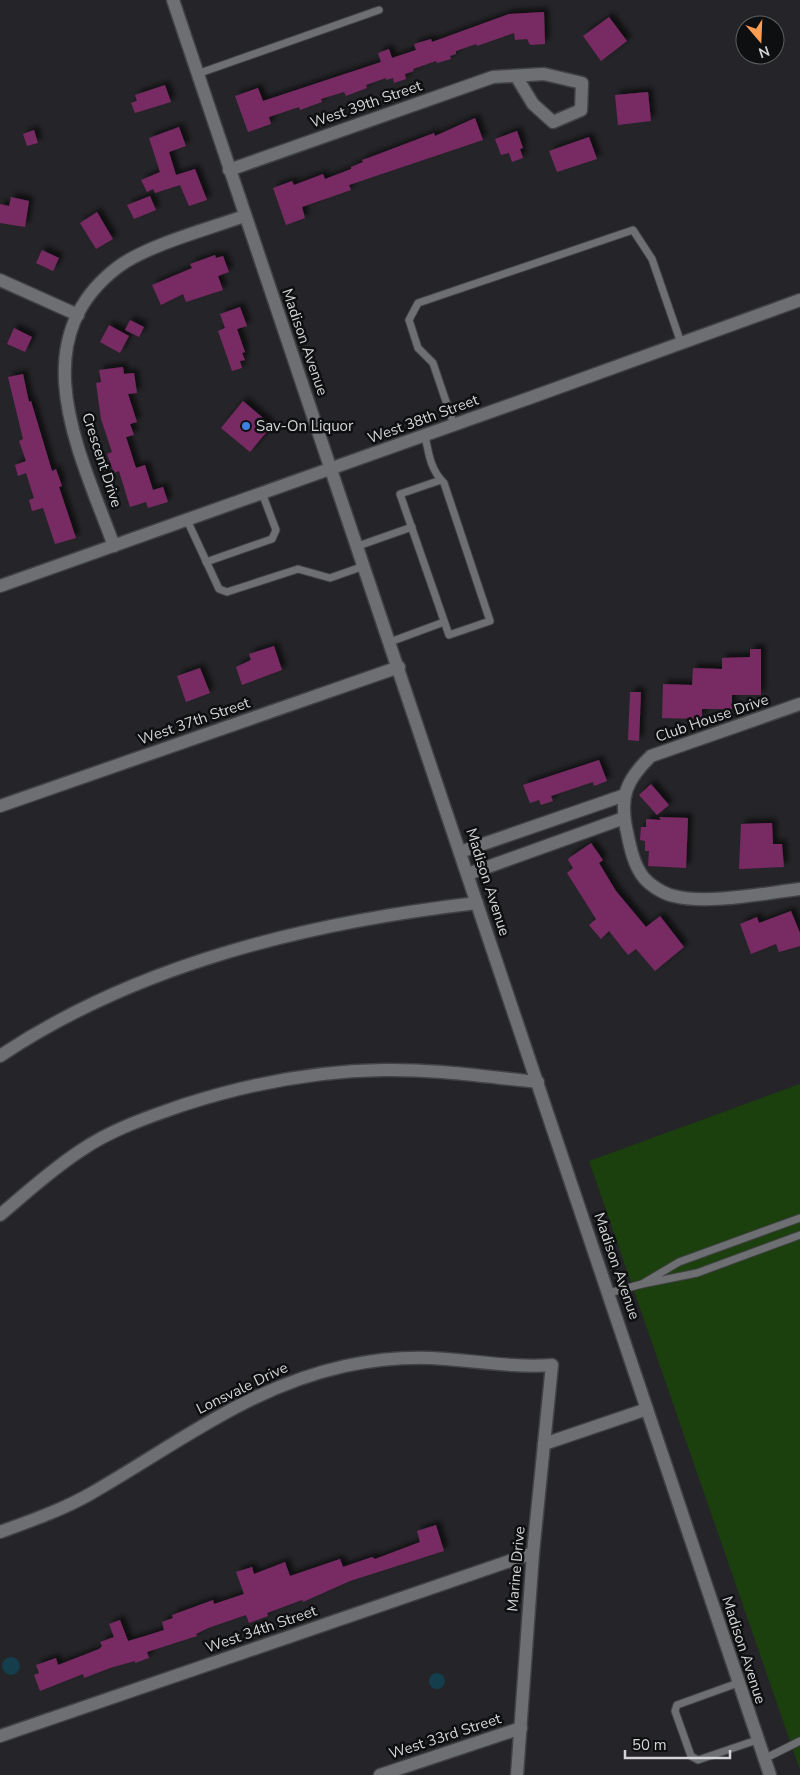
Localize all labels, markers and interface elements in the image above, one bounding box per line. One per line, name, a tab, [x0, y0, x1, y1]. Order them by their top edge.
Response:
north arrow	[735, 15, 785, 65]
text: N	[756, 41, 772, 63]
street label: West 39th Street	[308, 75, 425, 132]
street label: Madison Avenue	[277, 286, 333, 398]
street label: West 38th Street	[365, 389, 482, 448]
street label: Crescent Drive	[77, 410, 127, 510]
place label: Sav-On Liquor	[256, 416, 354, 436]
marker: Sav-On Liquor	[240, 420, 252, 432]
street label: Club House Drive	[653, 689, 771, 747]
street label: West 37th Street	[136, 692, 253, 749]
street label: Madison Avenue	[461, 826, 515, 938]
street label: Madison Avenue	[589, 1210, 645, 1322]
street label: Lonsvale Drive	[193, 1357, 291, 1419]
street label: Marine Drive	[502, 1525, 530, 1612]
street label: Madison Avenue	[717, 1594, 771, 1706]
street label: West 34th Street	[203, 1600, 320, 1657]
street label: West 33rd Street	[386, 1708, 504, 1764]
scale bar	[625, 1728, 730, 1760]
text: 50 m	[632, 1735, 667, 1755]

